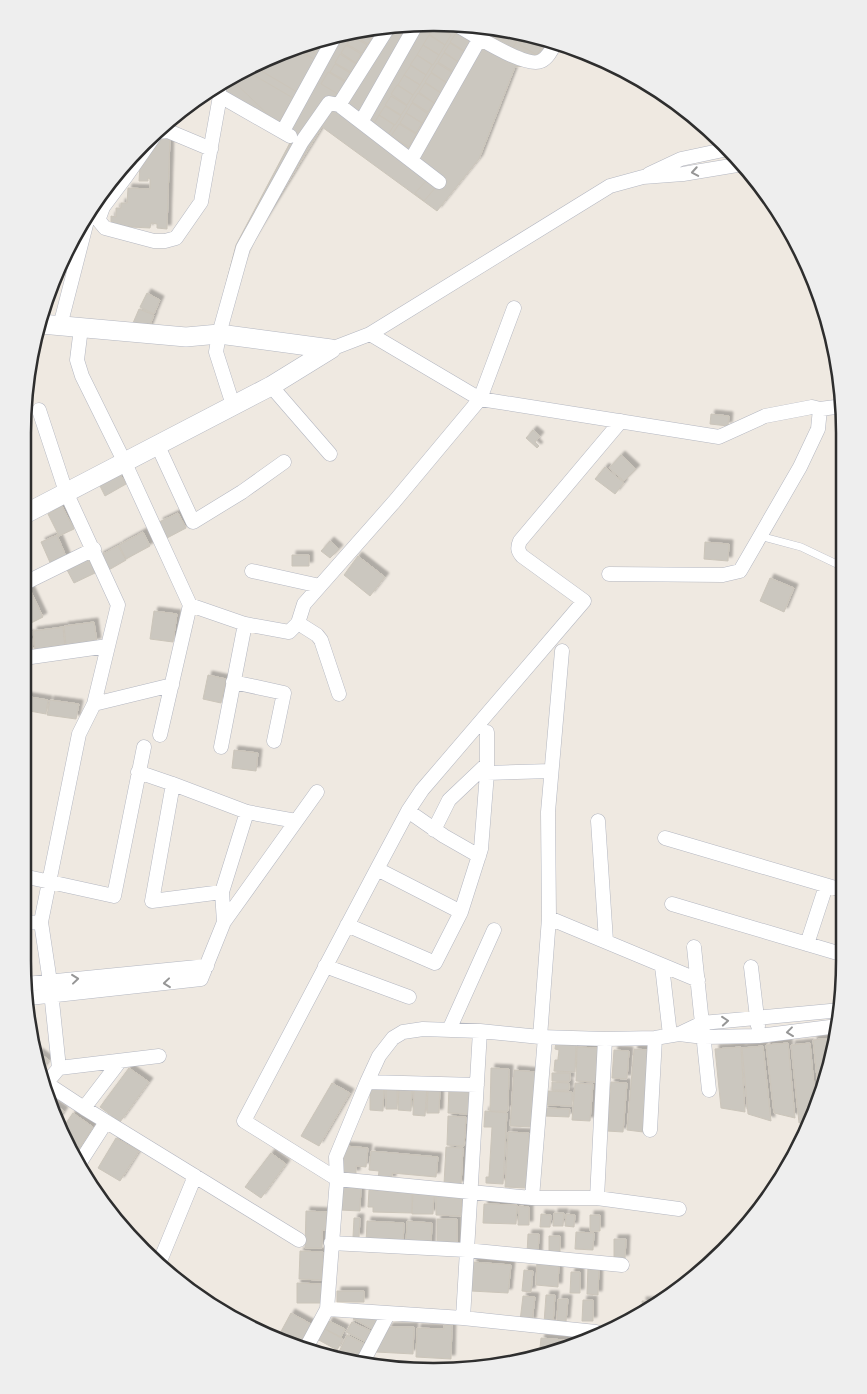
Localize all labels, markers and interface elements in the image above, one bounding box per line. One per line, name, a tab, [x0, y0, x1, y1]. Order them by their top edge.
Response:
one-way arrow	[691, 167, 700, 177]
one-way arrow	[71, 974, 79, 985]
one-way arrow	[163, 977, 171, 988]
one-way arrow	[721, 1016, 729, 1027]
one-way arrow	[785, 1026, 793, 1037]

